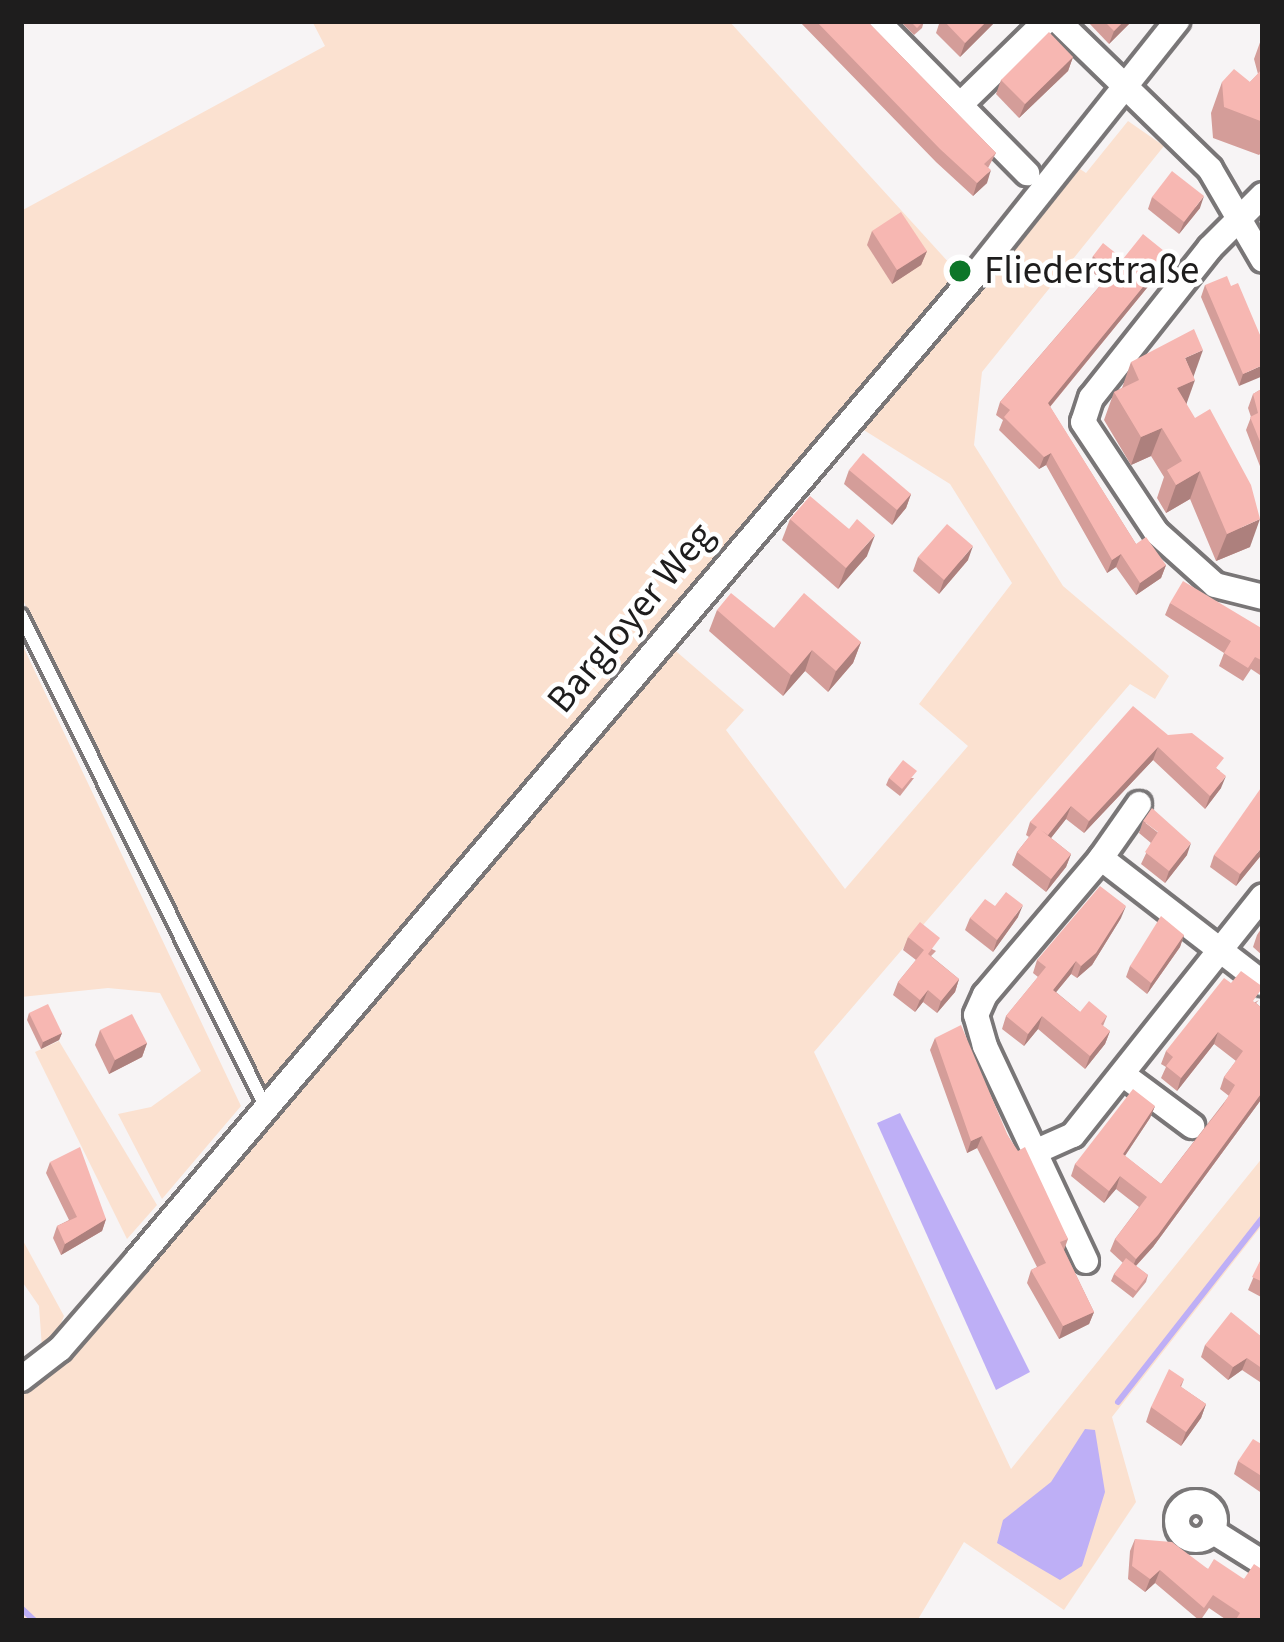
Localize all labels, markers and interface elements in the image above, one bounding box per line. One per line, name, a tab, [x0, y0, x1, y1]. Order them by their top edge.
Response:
place label: Fliederstraße	[984, 248, 1199, 294]
marker: Fliederstraße	[947, 258, 973, 284]
street label: Bargloyer Weg	[538, 513, 724, 723]

